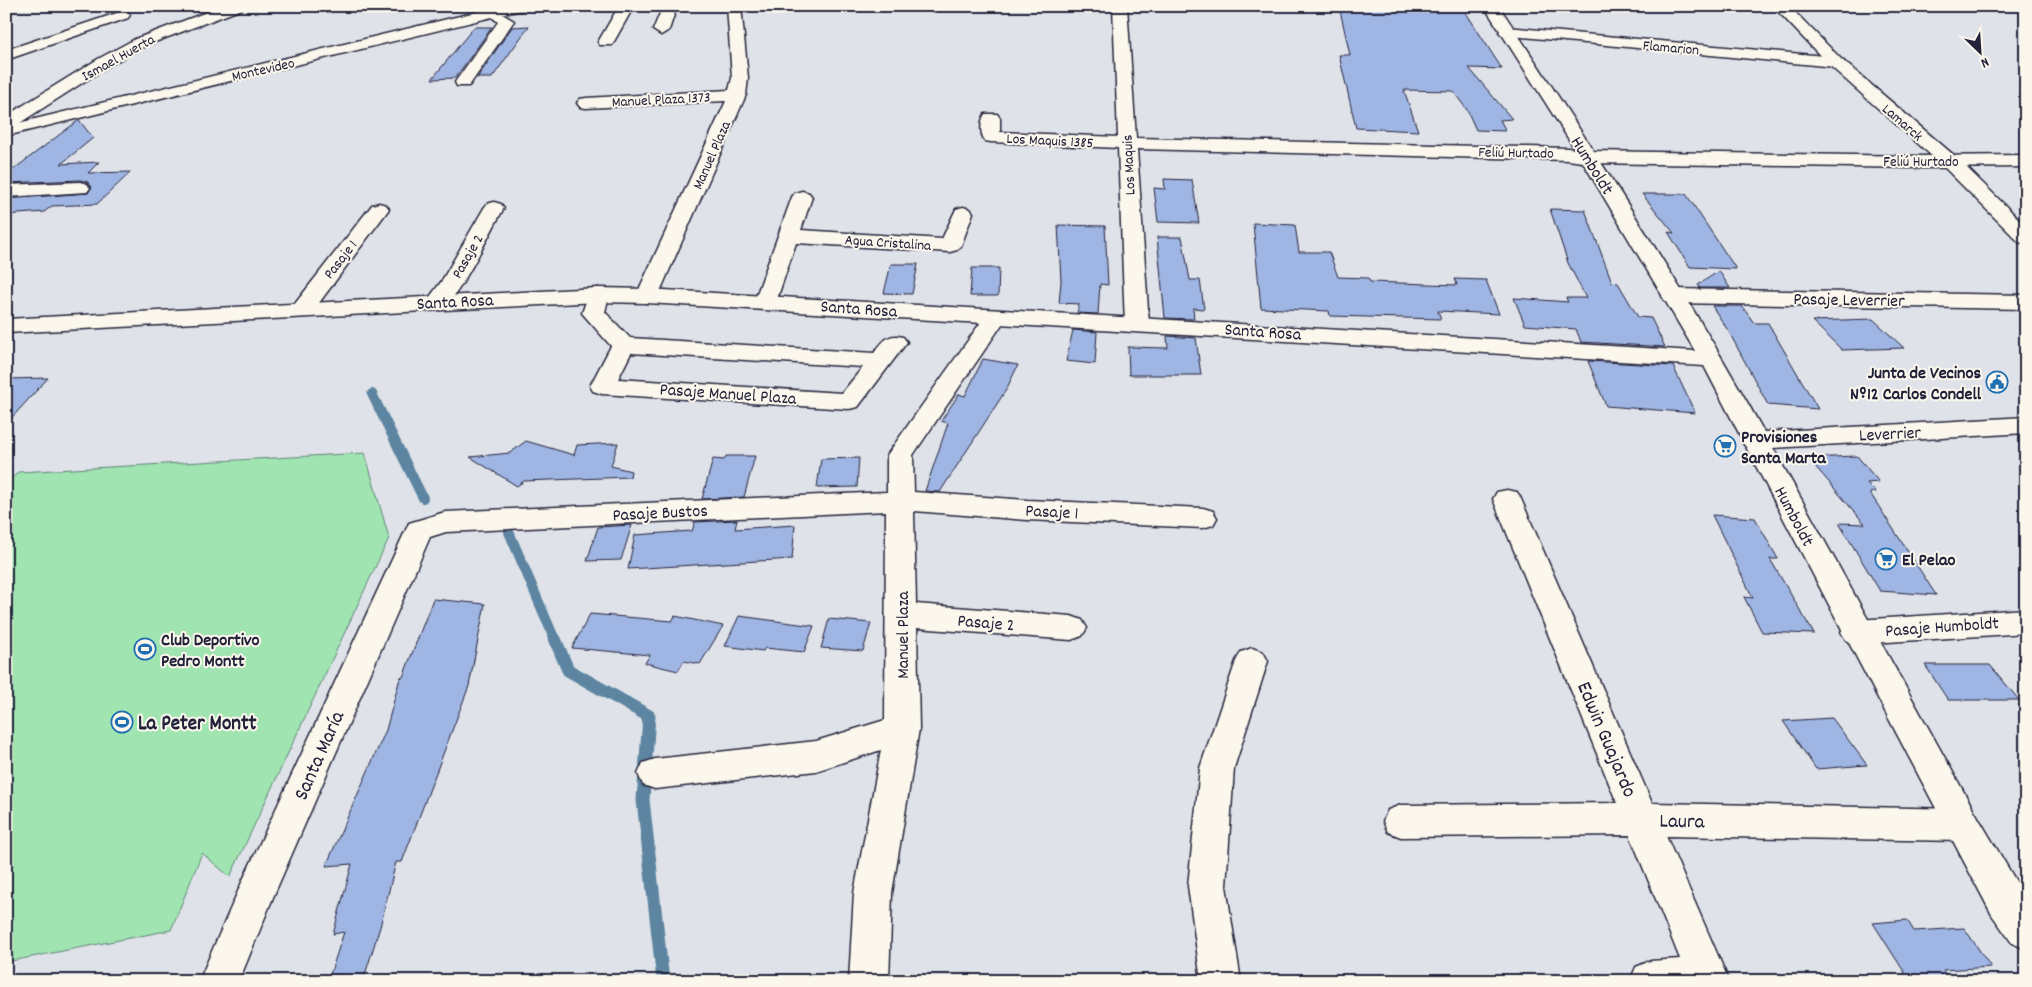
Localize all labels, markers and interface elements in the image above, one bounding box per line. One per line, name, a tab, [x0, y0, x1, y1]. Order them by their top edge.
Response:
north arrow	[1954, 28, 2004, 78]
street label: Ismael Huerta	[78, 29, 160, 88]
street label: Flamarion	[1642, 36, 1700, 62]
text: N	[1977, 51, 1992, 73]
street label: Montevideo	[230, 53, 297, 89]
street label: Manuel Plaza 1373	[611, 87, 711, 115]
street label: Lamarck	[1876, 99, 1927, 148]
street label: Manuel Plaza	[688, 117, 738, 194]
street label: Los Maquis 1385	[1006, 129, 1094, 155]
street label: Humboldt	[1563, 132, 1619, 201]
street label: Los Maquis	[1117, 134, 1143, 196]
street label: Feliú Hurtado	[1478, 142, 1554, 166]
street label: Feliú Hurtado	[1883, 152, 1959, 174]
street label: Agua Cristalina	[844, 230, 933, 258]
street label: Pasaje 2	[447, 231, 490, 283]
street label: Pasaje 1	[319, 236, 364, 285]
street label: Pasaje Leverrier	[1793, 288, 1905, 315]
street label: Santa Rosa	[416, 289, 495, 318]
street label: Santa Rosa	[820, 295, 899, 326]
street label: Santa Rosa	[1224, 318, 1303, 349]
place label: Junta de Vecinos Nº12 Carlos Condell	[1850, 362, 1982, 408]
public building icon: Junta de Vecinos Nº12 Carlos Condell	[1985, 370, 2009, 394]
street label: Pasaje Manuel Plaza	[659, 378, 798, 413]
street label: Leverrier	[1859, 421, 1922, 450]
place label: Provisiones Santa Marta	[1741, 426, 1826, 472]
supermarket icon: Provisiones Santa Marta	[1713, 434, 1737, 458]
street label: Humboldt	[1767, 483, 1819, 552]
street label: Pasaje Bustos	[612, 500, 708, 529]
street label: Pasaje 1	[1025, 500, 1079, 527]
supermarket icon: El Pelao	[1874, 547, 1898, 571]
place label: El Pelao	[1902, 549, 1955, 574]
street label: Manuel Plaza	[892, 591, 917, 679]
street label: Pasaje 2	[956, 610, 1015, 639]
street label: Pasaje Humboldt	[1884, 612, 2000, 645]
place label: Club Deportivo Pedro Montt	[161, 629, 260, 675]
sports icon: Club Deportivo Pedro Montt	[133, 637, 157, 661]
street label: Edwin Guajardo	[1567, 678, 1643, 803]
street label: Santa María	[288, 706, 354, 806]
sports icon: La Peter Montt	[110, 710, 134, 734]
place label: La Peter Montt	[138, 710, 257, 740]
street label: Laura	[1659, 808, 1706, 838]

